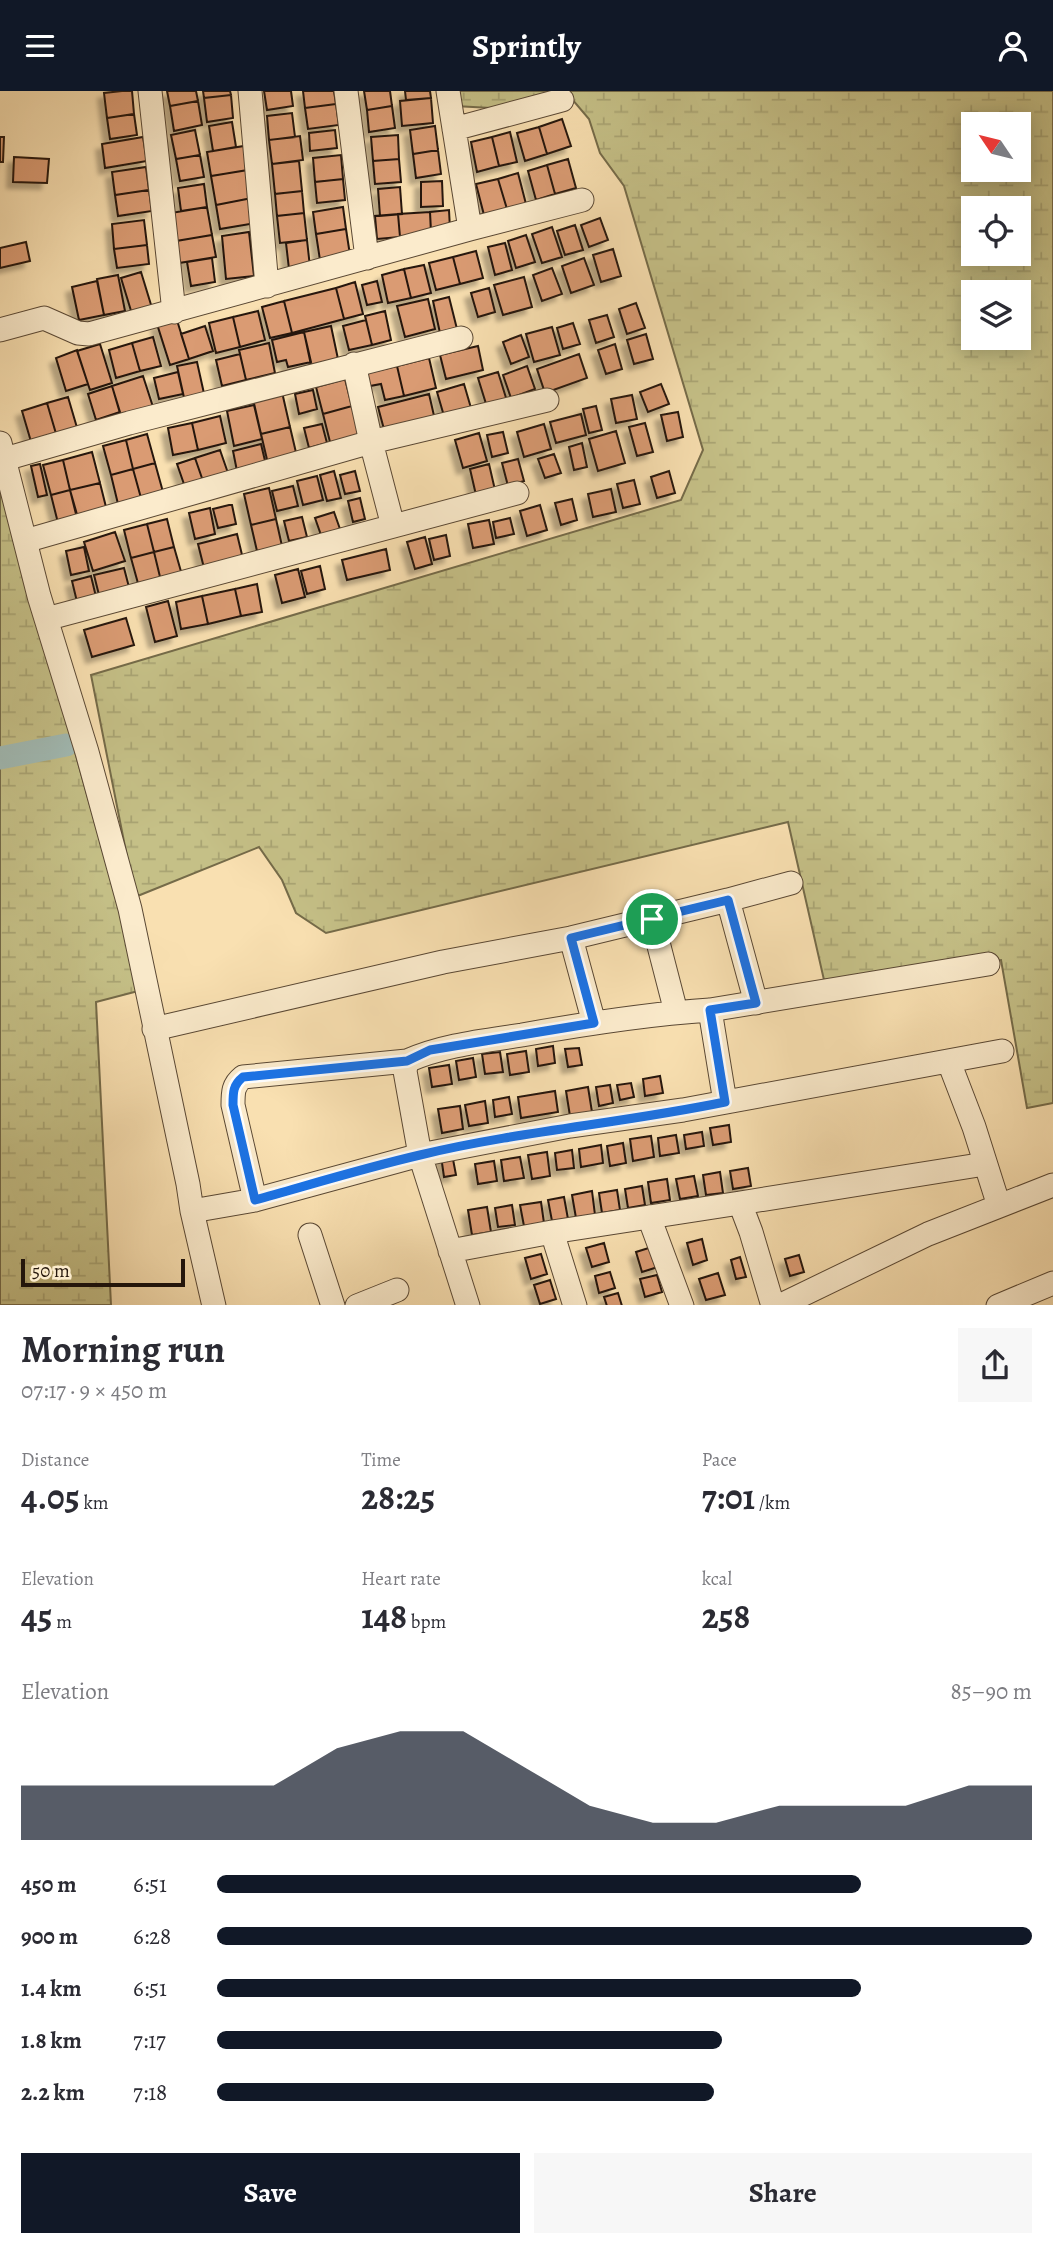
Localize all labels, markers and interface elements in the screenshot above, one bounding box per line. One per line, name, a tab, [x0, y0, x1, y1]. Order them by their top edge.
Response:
text: Sprintly	[472, 24, 581, 68]
icon: menu	[21, 27, 59, 65]
icon: person	[994, 27, 1032, 65]
north arrow	[961, 112, 1031, 182]
map controls	[961, 112, 1031, 350]
button: locate	[961, 196, 1031, 266]
button: layers	[961, 280, 1031, 350]
pin	[622, 889, 682, 949]
icon: arrive	[633, 900, 671, 938]
scale bar	[21, 1257, 186, 1288]
text: 50 m	[32, 1258, 70, 1284]
text: Morning run	[21, 1323, 225, 1375]
button: share	[958, 1328, 1032, 1402]
text: 07:17 · 9 × 450 m	[21, 1375, 167, 1406]
text: Distance	[21, 1447, 89, 1473]
text: Time	[361, 1447, 401, 1473]
text: Pace	[702, 1447, 737, 1473]
text: 4.05	[21, 1473, 80, 1521]
text: 28:25	[361, 1473, 435, 1521]
text: 7:01	[702, 1473, 755, 1521]
text: km	[80, 1490, 109, 1516]
text: /km	[755, 1490, 790, 1516]
text: Elevation	[21, 1566, 94, 1592]
text: Heart rate	[361, 1566, 441, 1592]
text: kcal	[702, 1566, 732, 1592]
text: 45	[21, 1592, 52, 1640]
text: 148	[361, 1592, 407, 1640]
text: 258	[702, 1592, 750, 1640]
text: m	[52, 1609, 72, 1635]
text: bpm	[407, 1609, 446, 1635]
text: Elevation	[21, 1676, 109, 1707]
text: 85–90 m	[951, 1676, 1032, 1707]
text: 450 m	[21, 1869, 76, 1900]
text: 6:51	[133, 1869, 167, 1900]
text: 900 m	[21, 1921, 78, 1952]
text: 6:28	[133, 1921, 171, 1952]
text: 1.4 km	[21, 1973, 82, 2004]
text: 6:51	[133, 1973, 167, 2004]
text: 1.8 km	[21, 2025, 82, 2056]
text: 7:17	[133, 2025, 166, 2056]
text: 2.2 km	[21, 2077, 85, 2108]
text: 7:18	[133, 2077, 167, 2108]
button: Save	[21, 2153, 520, 2233]
button: Share	[534, 2153, 1032, 2233]

